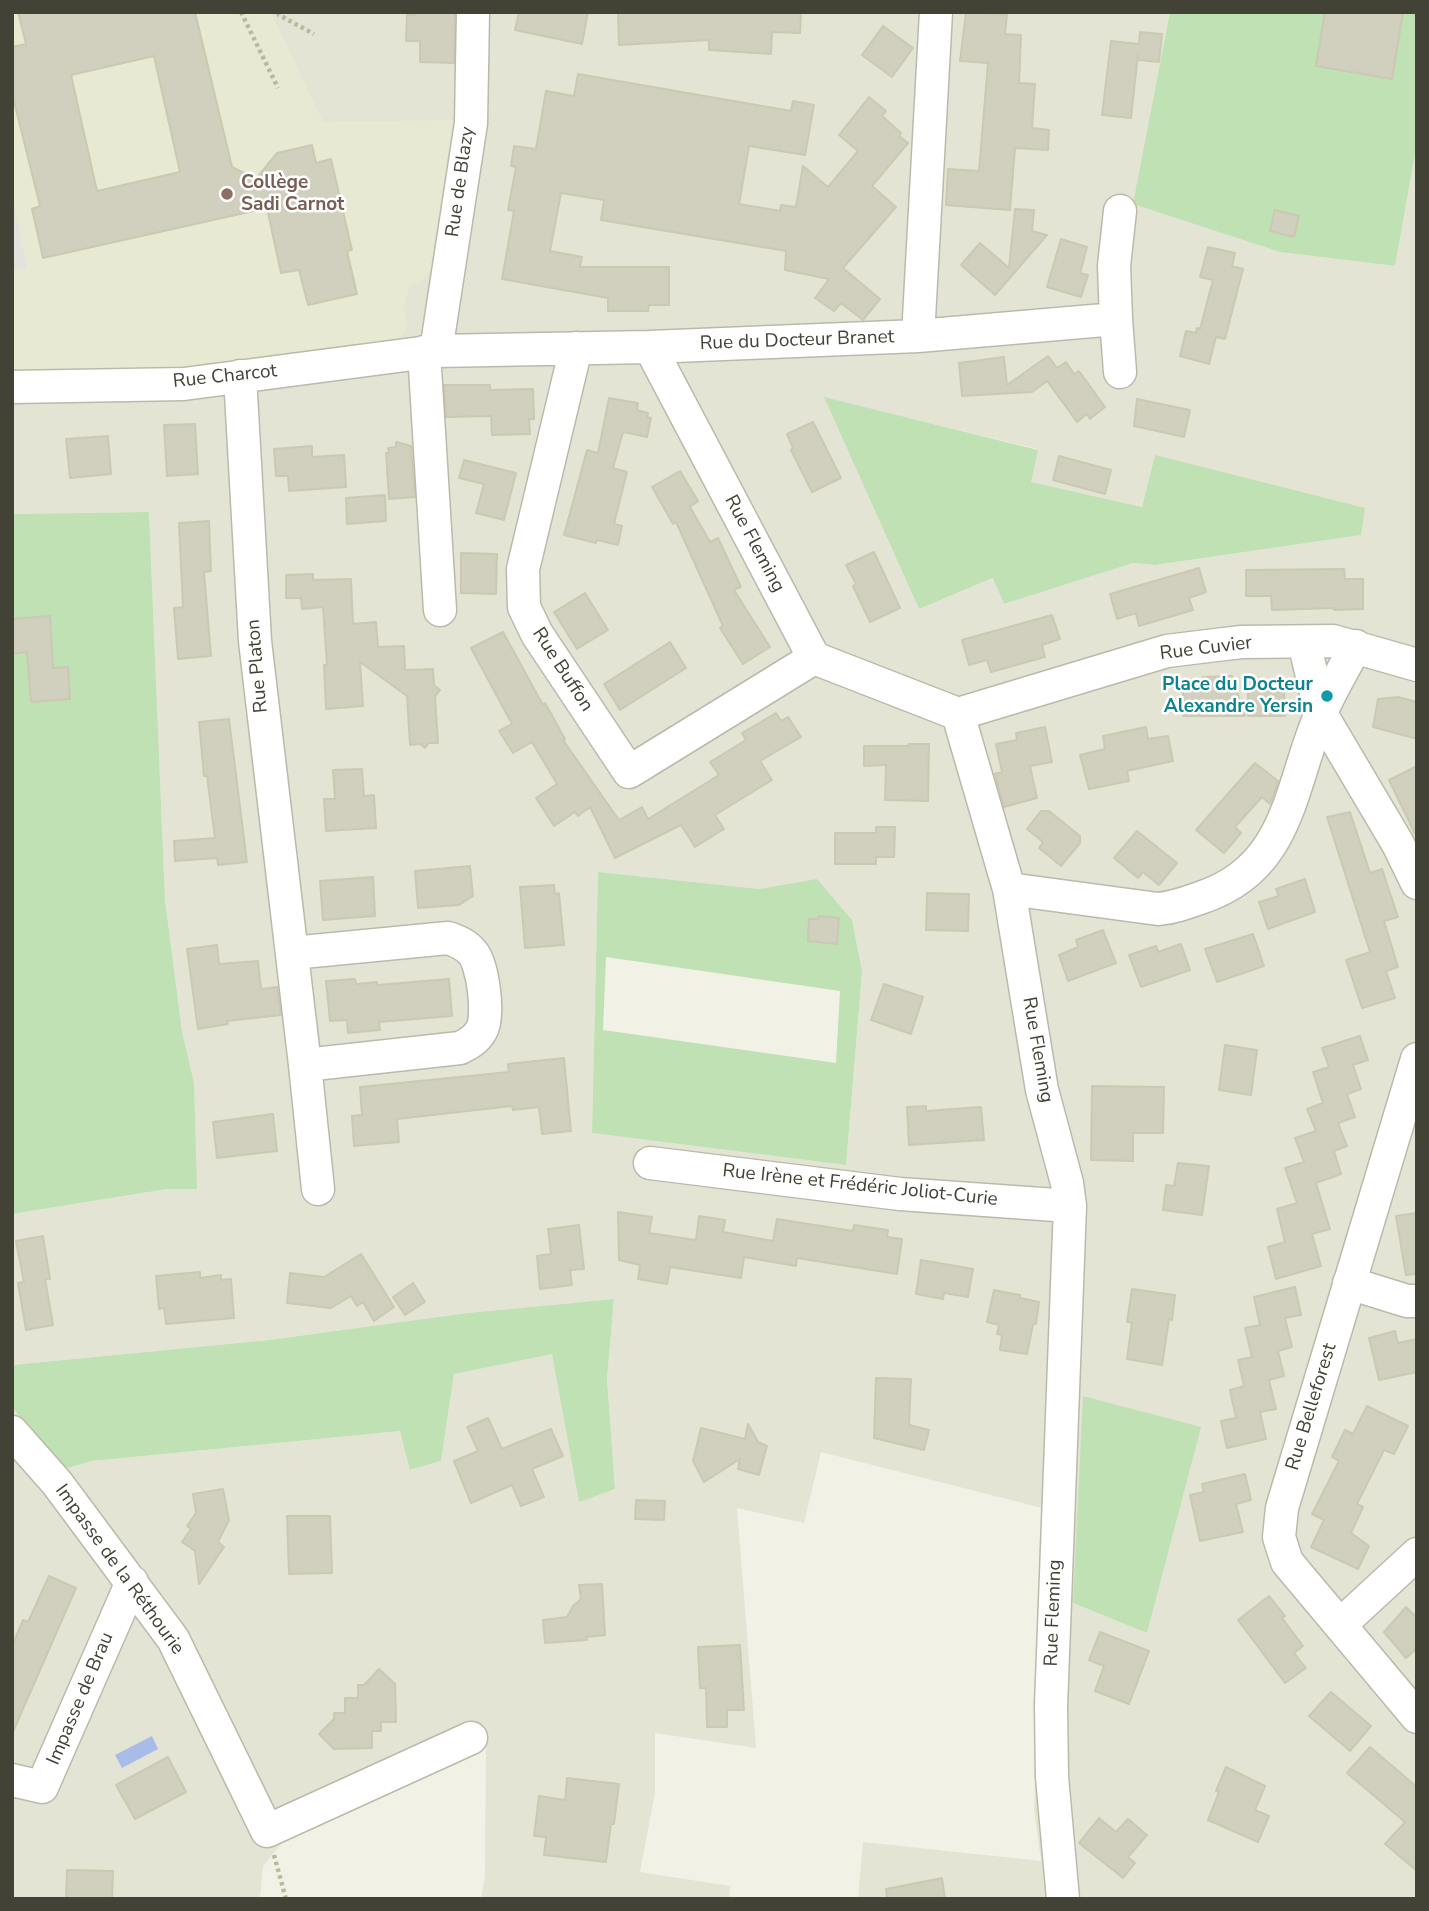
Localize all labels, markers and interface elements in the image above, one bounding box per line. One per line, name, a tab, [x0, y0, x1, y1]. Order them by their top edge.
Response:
street label: Rue de Blazy	[442, 125, 480, 239]
place label: Collège Sadi Carnot	[241, 172, 344, 216]
marker: Collège Sadi Carnot	[219, 186, 235, 202]
street label: Rue du Docteur Branet	[699, 326, 895, 356]
street label: Rue Charcot	[172, 360, 278, 394]
street label: Rue Fleming	[719, 491, 789, 597]
street label: Rue Platon	[243, 618, 273, 714]
street label: Rue Buffon	[526, 624, 598, 716]
street label: Rue Cuvier	[1159, 632, 1253, 666]
place label: Place du Docteur Alexandre Yersin	[1162, 674, 1313, 718]
marker: Place du Docteur Alexandre Yersin	[1319, 688, 1335, 704]
street label: Rue Fleming	[1016, 995, 1058, 1105]
street label: Rue Irène et Frédéric Joliot-Curie	[721, 1160, 999, 1212]
street label: Rue Belleforest	[1282, 1341, 1342, 1473]
street label: Impasse de la Réthourie	[50, 1480, 188, 1660]
street label: Rue Fleming	[1041, 1559, 1067, 1667]
street label: Impasse de Brau	[43, 1629, 119, 1769]

